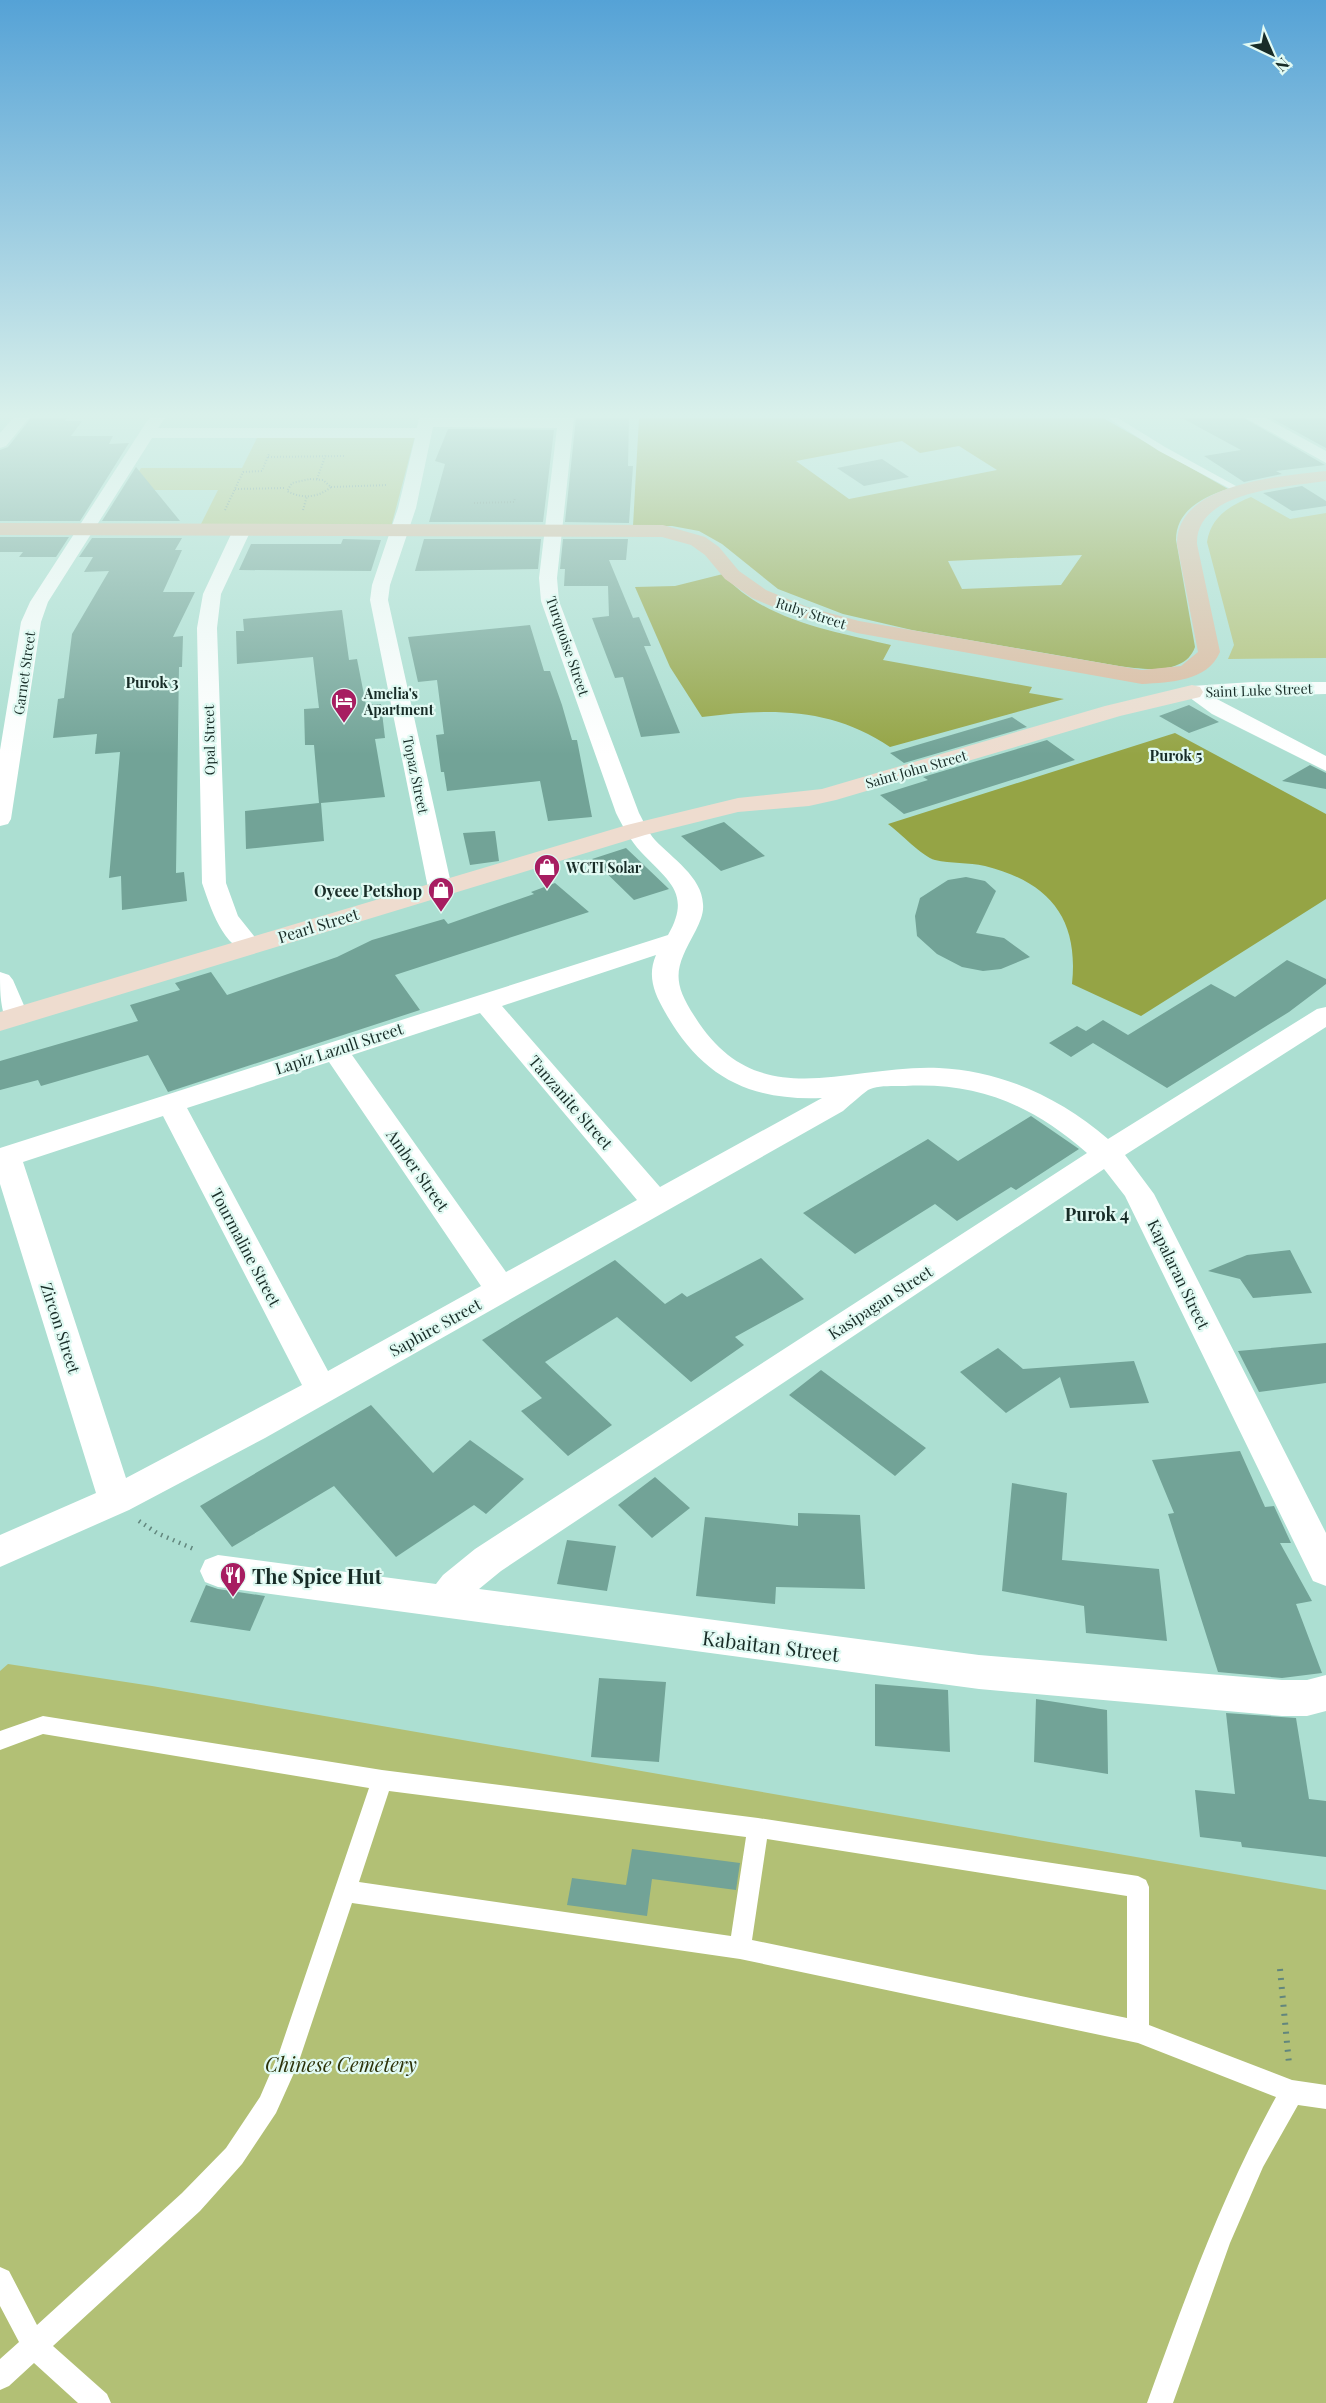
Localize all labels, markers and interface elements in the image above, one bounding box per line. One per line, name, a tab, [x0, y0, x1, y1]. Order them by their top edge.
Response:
north arrow	[1242, 24, 1302, 84]
text: N	[1271, 54, 1294, 77]
street label: Ruby Street	[773, 593, 850, 634]
street label: Turquoise Street	[542, 594, 594, 699]
street label: Garnet Street	[9, 629, 39, 716]
district label: Purok 3	[125, 672, 179, 692]
street label: Saint Luke Street	[1205, 679, 1314, 701]
place label: Amelia's Apartment	[363, 684, 434, 719]
hotel icon: Amelia's Apartment	[329, 686, 359, 724]
street label: Opal Street	[199, 704, 219, 775]
street label: Topaz Street	[399, 735, 434, 816]
street label: Saint John Street	[863, 745, 970, 793]
district label: Purok 5	[1150, 745, 1203, 765]
shop icon: WCTI Solar	[532, 852, 562, 890]
place label: WCTI Solar	[565, 858, 642, 877]
shop icon: Oyeee Petshop	[426, 875, 456, 913]
place label: Oyeee Petshop	[314, 880, 422, 901]
street label: Pearl Street	[275, 903, 361, 947]
street label: Lapiz Lazull Street	[272, 1017, 406, 1079]
street label: Tanzanite Street	[524, 1051, 618, 1154]
street label: Amber Street	[382, 1124, 454, 1215]
street label: Tourmaline Street	[206, 1184, 286, 1310]
district label: Purok 4	[1065, 1202, 1129, 1226]
street label: Kapalaran Street	[1143, 1216, 1215, 1333]
street label: Kasipagan Street	[824, 1260, 936, 1344]
street label: Zircon Street	[36, 1280, 86, 1376]
street label: Saphire Street	[385, 1293, 485, 1361]
restaurant icon: The Spice Hut	[218, 1560, 248, 1598]
place label: The Spice Hut	[252, 1562, 383, 1589]
street label: Kabaitan Street	[701, 1623, 842, 1667]
park label: Chinese Cemetery	[265, 2050, 417, 2077]

